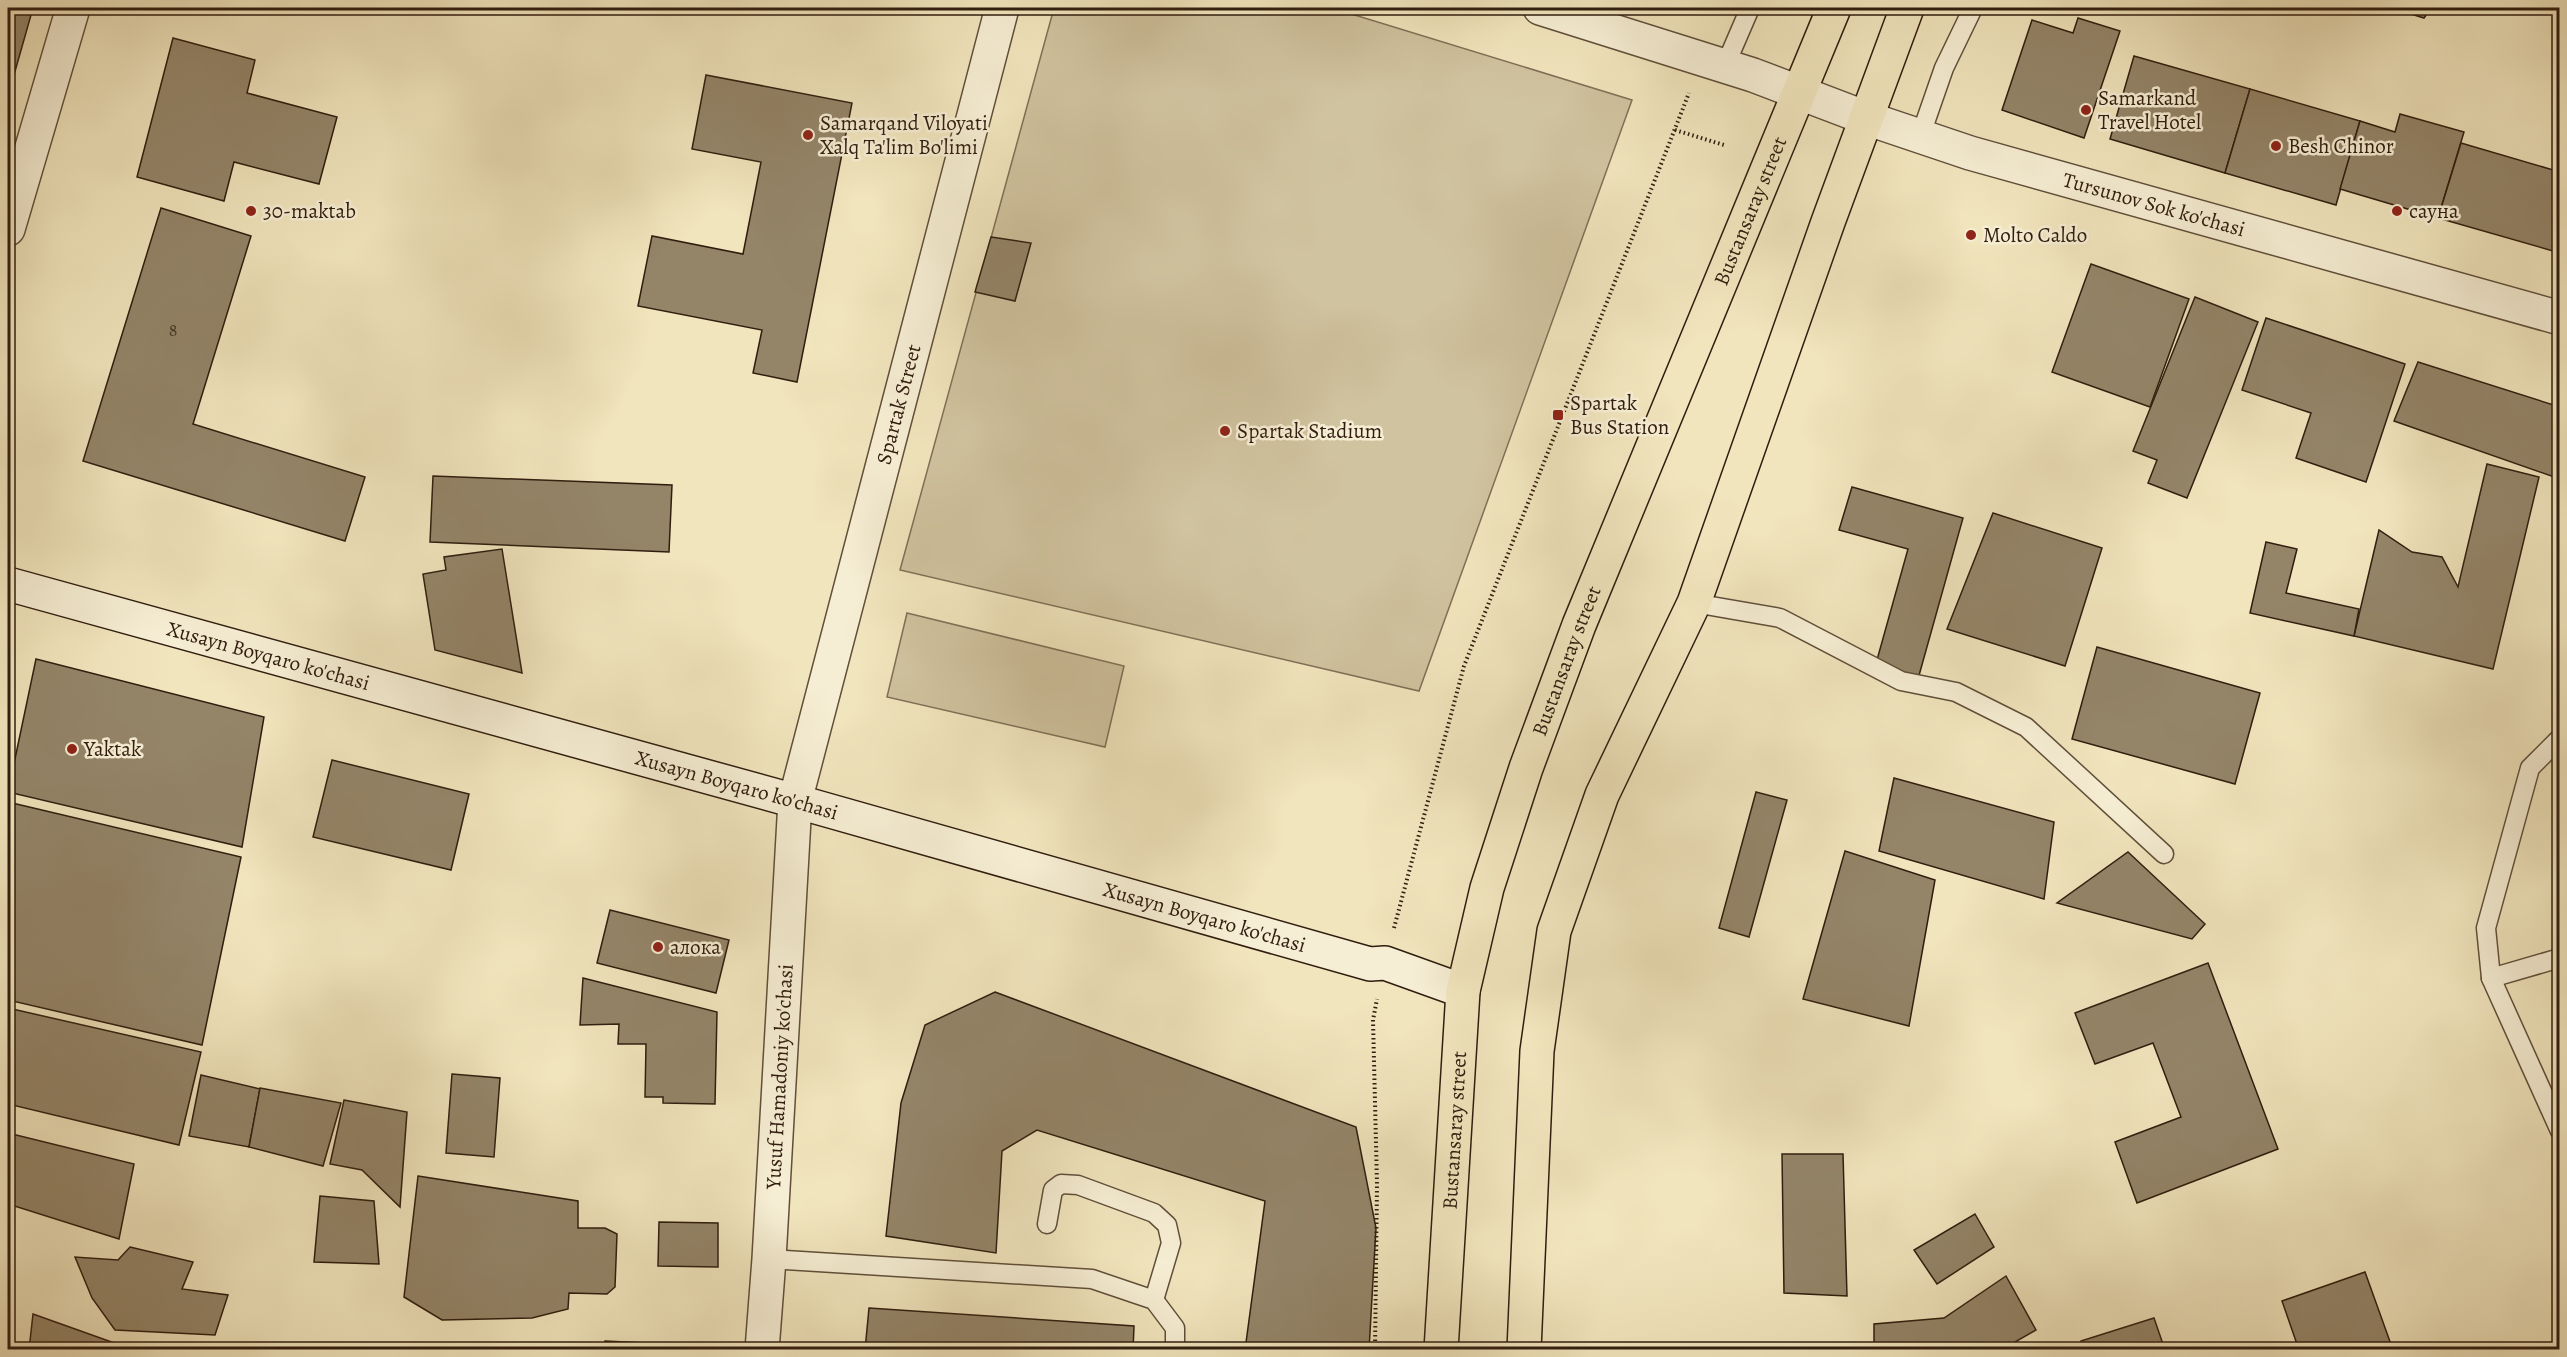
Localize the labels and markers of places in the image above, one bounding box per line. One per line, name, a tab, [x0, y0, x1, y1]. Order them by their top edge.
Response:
place label: Samarkand Travel Hotel	[2098, 84, 2201, 136]
marker: Samarkand Travel Hotel	[2079, 103, 2093, 117]
place label: Samarqand Viloyati Xalq Ta'lim Bo'limi	[820, 109, 988, 161]
marker: Samarqand Viloyati Xalq Ta'lim Bo'limi	[801, 128, 815, 142]
place label: Besh Chinor	[2288, 132, 2394, 160]
marker: Besh Chinor	[2269, 139, 2283, 153]
place label: 30-maktab	[263, 197, 356, 225]
place label: сауна	[2409, 197, 2459, 225]
marker: 30-maktab	[244, 204, 258, 218]
marker: сауна	[2390, 204, 2404, 218]
place label: Molto Caldo	[1983, 221, 2087, 249]
marker: Molto Caldo	[1964, 228, 1978, 242]
place label: Spartak Bus Station	[1570, 389, 1669, 441]
marker: Spartak Bus Station	[1551, 408, 1565, 422]
place label: Spartak Stadium	[1237, 417, 1382, 445]
marker: Spartak Stadium	[1218, 424, 1232, 438]
place label: Yaktak	[83, 735, 142, 763]
marker: Yaktak	[65, 742, 79, 756]
place label: алока	[670, 933, 721, 961]
marker: алока	[651, 940, 665, 954]

